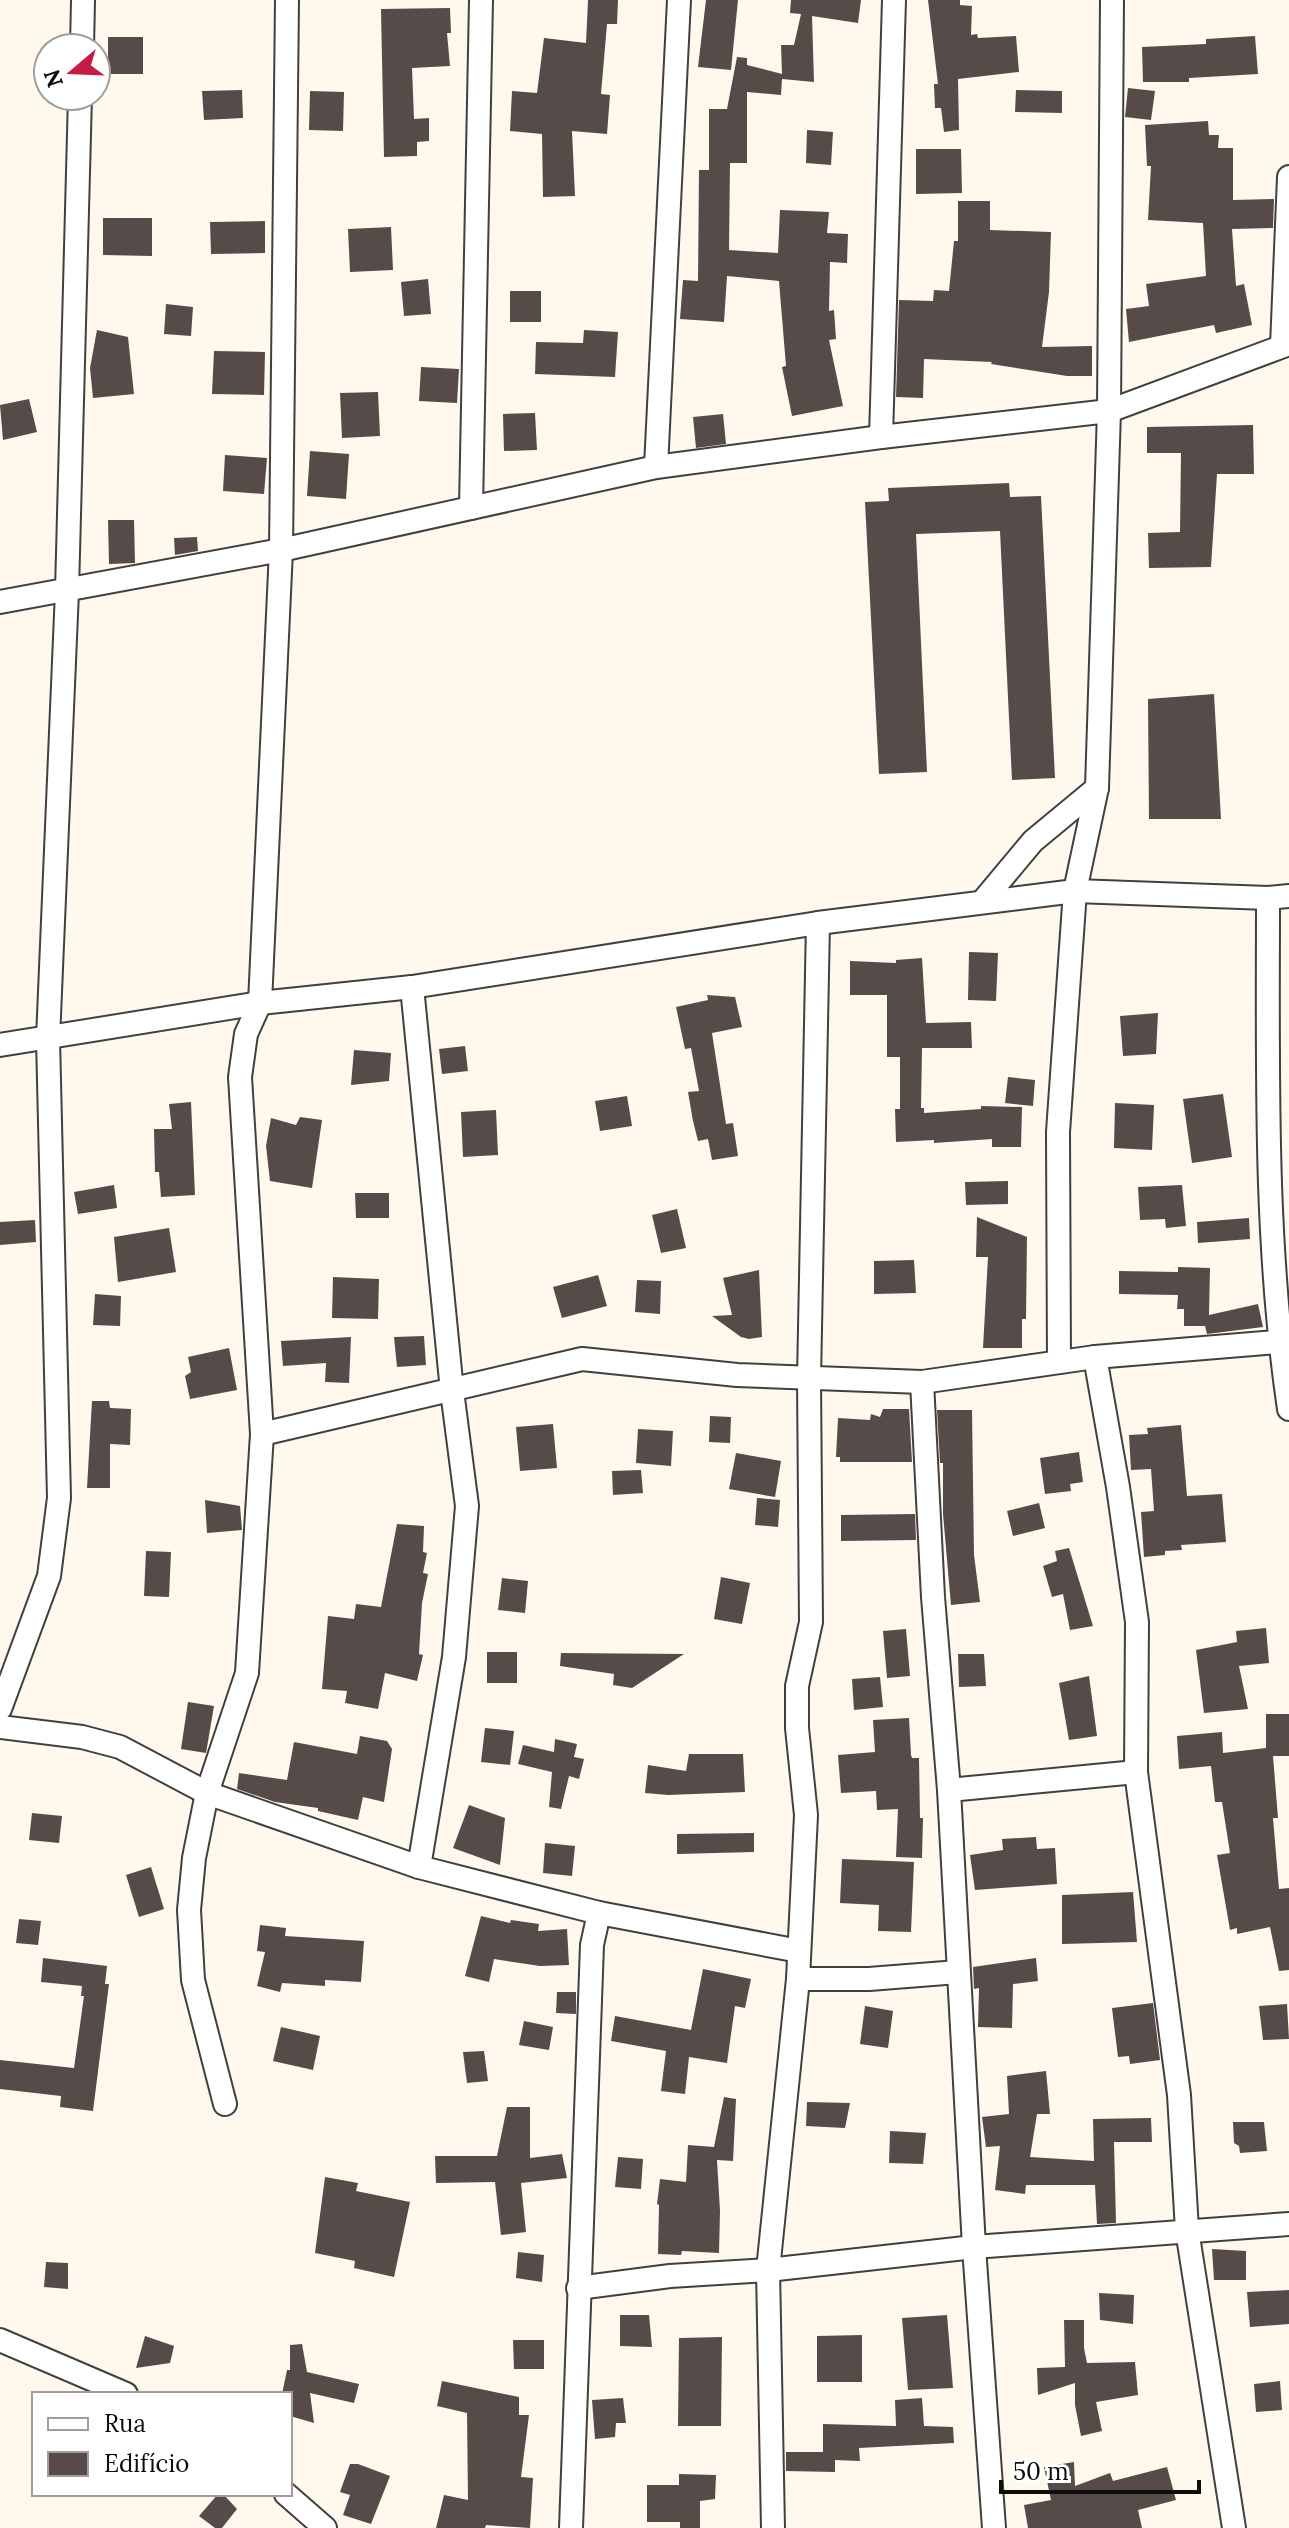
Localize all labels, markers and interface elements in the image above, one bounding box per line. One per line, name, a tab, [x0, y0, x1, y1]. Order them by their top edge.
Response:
north arrow	[32, 32, 112, 112]
text: N	[37, 66, 69, 91]
legend	[32, 2392, 292, 2496]
text: Rua	[104, 2408, 146, 2439]
scale bar	[1001, 2444, 1199, 2494]
text: Edifício	[104, 2448, 189, 2479]
text: 50 m	[1013, 2456, 1069, 2487]

